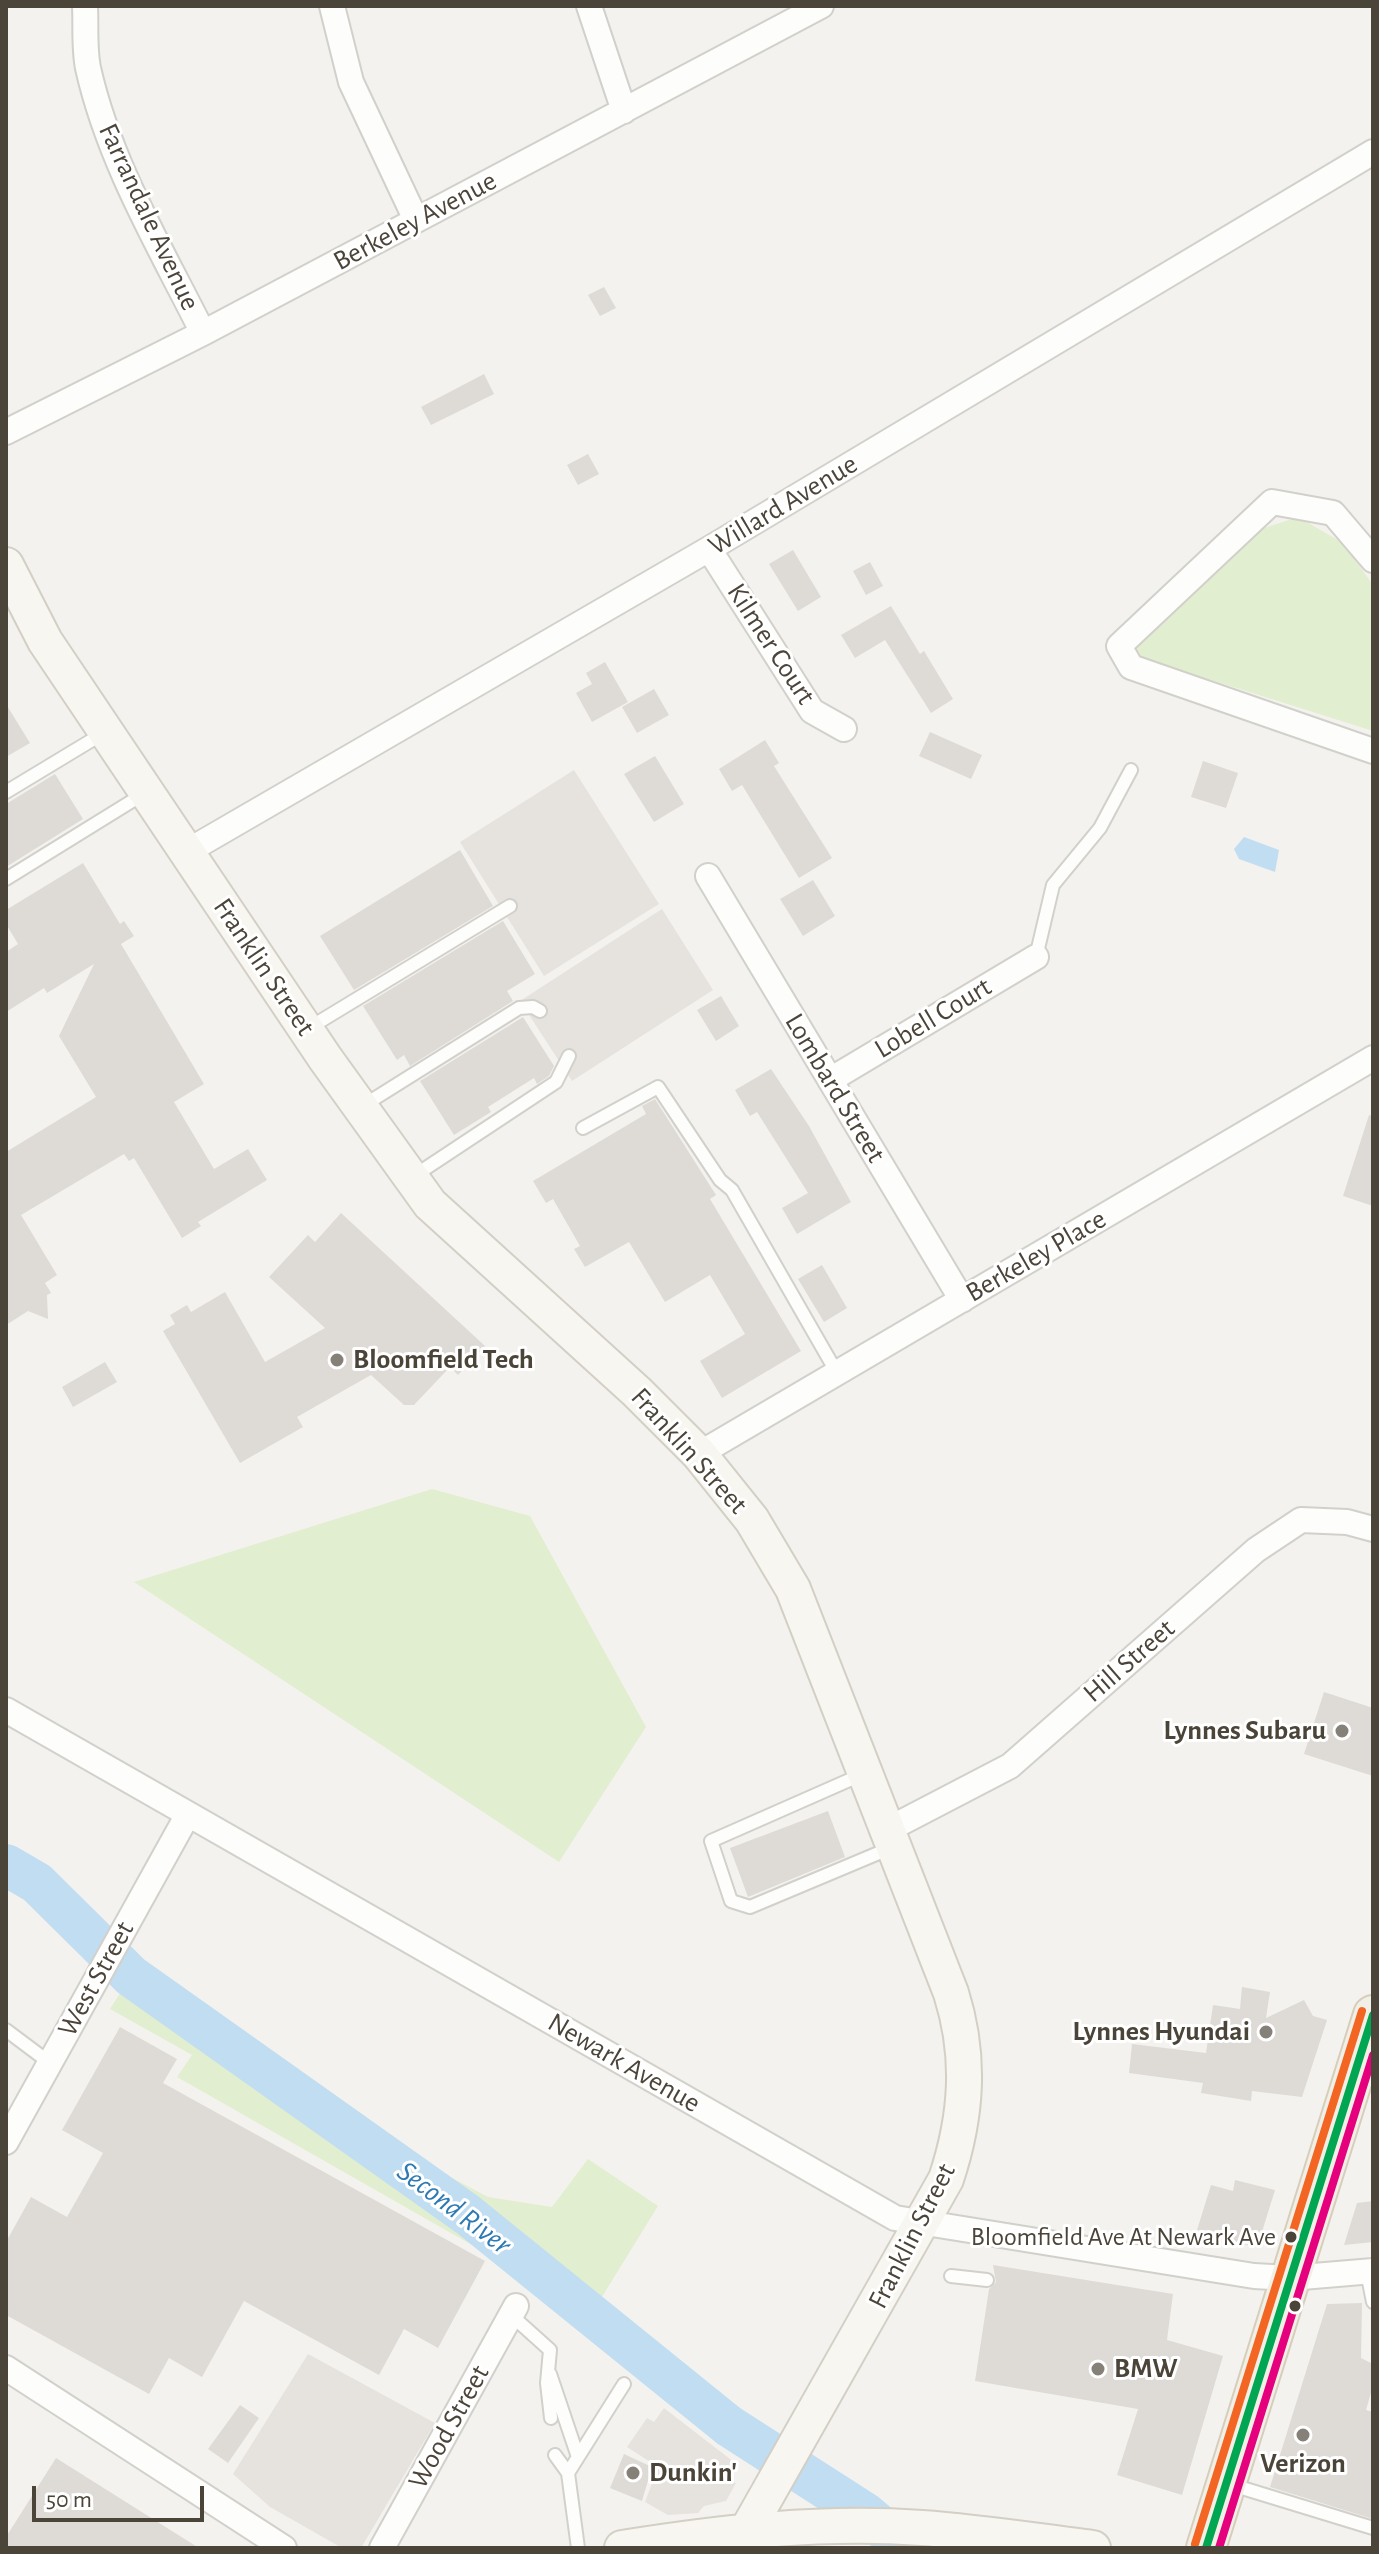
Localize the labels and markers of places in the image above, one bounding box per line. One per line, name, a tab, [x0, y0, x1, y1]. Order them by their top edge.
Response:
place label: Bloomfield Tech	[353, 1343, 534, 1377]
marker: Bloomfield Tech	[328, 1351, 346, 1369]
place label: Lynnes Subaru	[1163, 1714, 1326, 1748]
marker: Lynnes Subaru	[1333, 1722, 1351, 1740]
place label: Lynnes Hyundai	[1072, 2015, 1250, 2049]
marker: Lynnes Hyundai	[1257, 2023, 1275, 2041]
place label: Bloomfield Ave At Newark Ave	[971, 2221, 1276, 2253]
marker: Bloomfield Ave At Newark Ave	[1283, 2229, 1299, 2245]
unlabelled marker	[1287, 2298, 1303, 2314]
place label: BMW	[1114, 2352, 1178, 2386]
marker: BMW	[1089, 2360, 1107, 2378]
marker: Verizon	[1294, 2426, 1312, 2444]
place label: Verizon	[1260, 2447, 1346, 2481]
place label: Dunkin'	[649, 2456, 737, 2490]
marker: Dunkin'	[624, 2464, 642, 2482]

